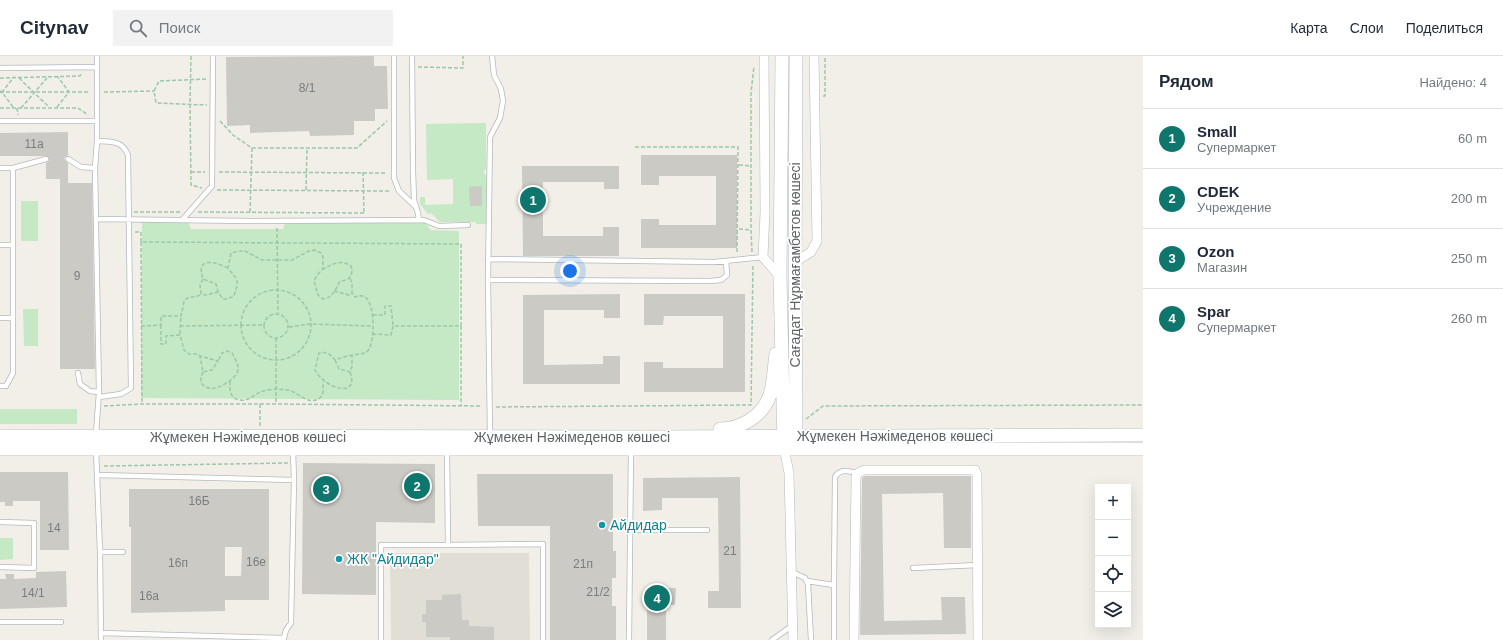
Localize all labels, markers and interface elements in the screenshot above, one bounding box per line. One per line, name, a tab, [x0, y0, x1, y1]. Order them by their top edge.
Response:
search box	[113, 10, 393, 46]
text: Citynav	[20, 17, 89, 38]
icon: search	[127, 17, 149, 39]
text: Поиск	[159, 19, 200, 36]
text: Карта	[1290, 20, 1328, 36]
text: Слои	[1350, 20, 1384, 36]
text: Поделиться	[1406, 20, 1483, 36]
text: Рядом	[1159, 72, 1214, 91]
text: Найдено: 4	[1419, 75, 1487, 90]
house number: 8/1	[299, 81, 316, 95]
text: Small	[1197, 123, 1237, 140]
text: 1	[1168, 131, 1176, 146]
text: 60 m	[1458, 131, 1487, 146]
house number: 11а	[24, 137, 44, 151]
text: Супермаркет	[1197, 140, 1276, 155]
street label: Сағадат Нұрмағамбетов көшесі	[787, 162, 803, 368]
text: CDEK	[1197, 183, 1240, 200]
pin: 1	[520, 185, 546, 215]
text: 2	[1168, 191, 1176, 206]
text: 200 m	[1451, 191, 1487, 206]
text: Учреждение	[1197, 200, 1272, 215]
text: Ozon	[1197, 243, 1235, 260]
text: 3	[1168, 251, 1176, 266]
text: 250 m	[1451, 251, 1487, 266]
text: Магазин	[1197, 260, 1247, 275]
your location	[560, 261, 580, 281]
house number: 9	[74, 269, 81, 283]
text: Spar	[1197, 303, 1230, 320]
text: 4	[1168, 311, 1176, 326]
text: 260 m	[1451, 311, 1487, 326]
text: Супермаркет	[1197, 320, 1276, 335]
street label: Жұмекен Нәжімеденов көшесі	[797, 428, 993, 444]
street label: Жұмекен Нәжімеденов көшесі	[150, 429, 346, 445]
street label: Жұмекен Нәжімеденов көшесі	[474, 429, 670, 445]
pin: 2	[404, 471, 430, 501]
pin: 3	[313, 474, 339, 504]
map controls	[1095, 484, 1131, 628]
button: +	[1095, 484, 1131, 520]
house number: 16Б	[188, 494, 210, 508]
place label: Айдидар	[610, 517, 667, 533]
marker: Айдидар	[597, 520, 607, 530]
button: −	[1095, 520, 1131, 556]
house number: 14	[47, 521, 61, 535]
house number: 21	[723, 544, 737, 558]
place label: ЖК "Айдидар"	[347, 551, 439, 567]
marker: ЖК "Айдидар"	[334, 554, 344, 564]
house number: 16е	[246, 555, 266, 569]
house number: 16п	[168, 556, 188, 570]
button: locate	[1095, 556, 1131, 592]
house number: 21п	[573, 557, 593, 571]
pin: 4	[644, 583, 670, 613]
house number: 21/2	[586, 585, 610, 599]
house number: 14/1	[21, 586, 45, 600]
house number: 16а	[139, 589, 159, 603]
button: layers	[1095, 592, 1131, 628]

